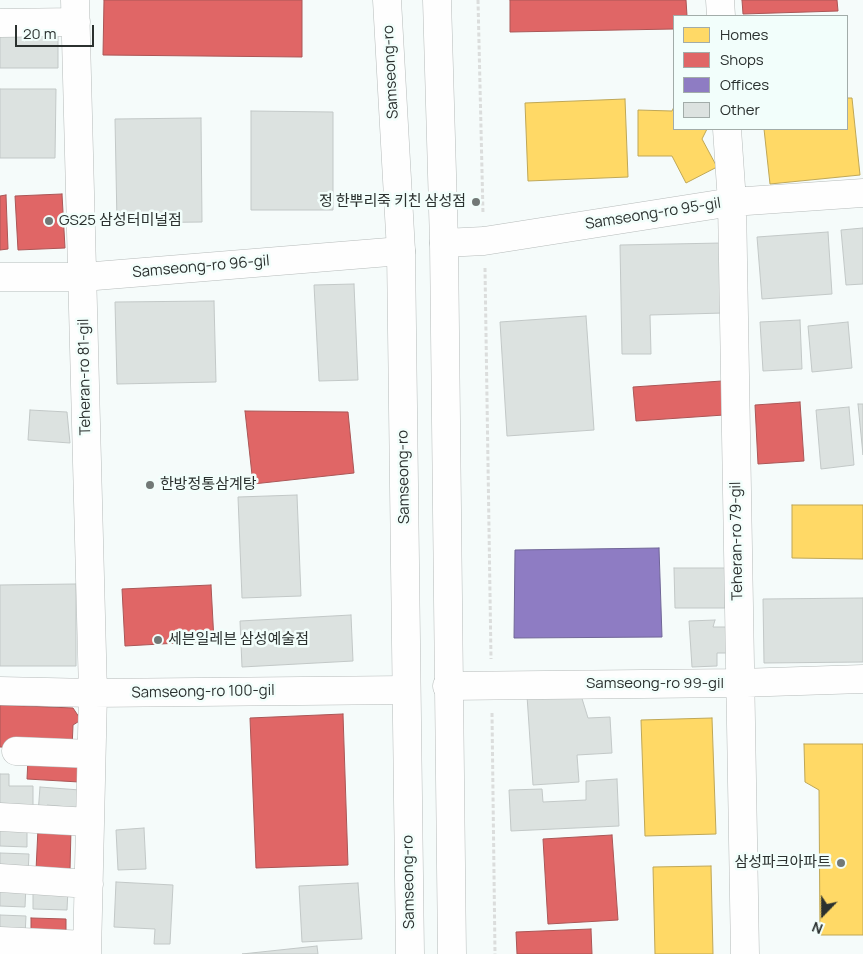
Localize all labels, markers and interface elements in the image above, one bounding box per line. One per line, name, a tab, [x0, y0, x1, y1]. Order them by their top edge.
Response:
scale bar	[18, 15, 96, 47]
legend	[673, 15, 848, 130]
text: 20 m	[23, 23, 56, 44]
text: Homes	[720, 24, 768, 45]
street label: Samseong-ro	[380, 25, 402, 119]
text: Shops	[720, 49, 764, 70]
text: Offices	[720, 74, 769, 95]
text: Other	[720, 99, 760, 120]
place label: 정 한뿌리죽 키친 삼성점	[319, 193, 466, 211]
street label: Samseong-ro 95-gil	[584, 194, 722, 234]
marker: 정 한뿌리죽 키친 삼성점	[470, 196, 482, 208]
place label: GS25 삼성터미널점	[59, 212, 182, 230]
marker: GS25 삼성터미널점	[43, 215, 55, 227]
street label: Samseong-ro 96-gil	[132, 252, 270, 282]
street label: Teheran-ro 81-gil	[75, 318, 95, 436]
street label: Samseong-ro	[394, 430, 414, 524]
place label: 한방정통삼계탕	[160, 476, 257, 494]
marker: 한방정통삼계탕	[144, 479, 156, 491]
street label: Teheran-ro 79-gil	[727, 481, 747, 601]
place label: 세븐일레븐 삼성예술점	[168, 631, 309, 649]
marker: 세븐일레븐 삼성예술점	[152, 634, 164, 646]
street label: Samseong-ro 99-gil	[586, 675, 724, 693]
street label: Samseong-ro 100-gil	[131, 682, 275, 702]
street label: Samseong-ro	[399, 835, 419, 929]
place label: 삼성파크아파트	[734, 854, 831, 872]
marker: 삼성파크아파트	[835, 857, 847, 869]
north arrow	[798, 889, 848, 939]
text: N	[809, 918, 825, 939]

